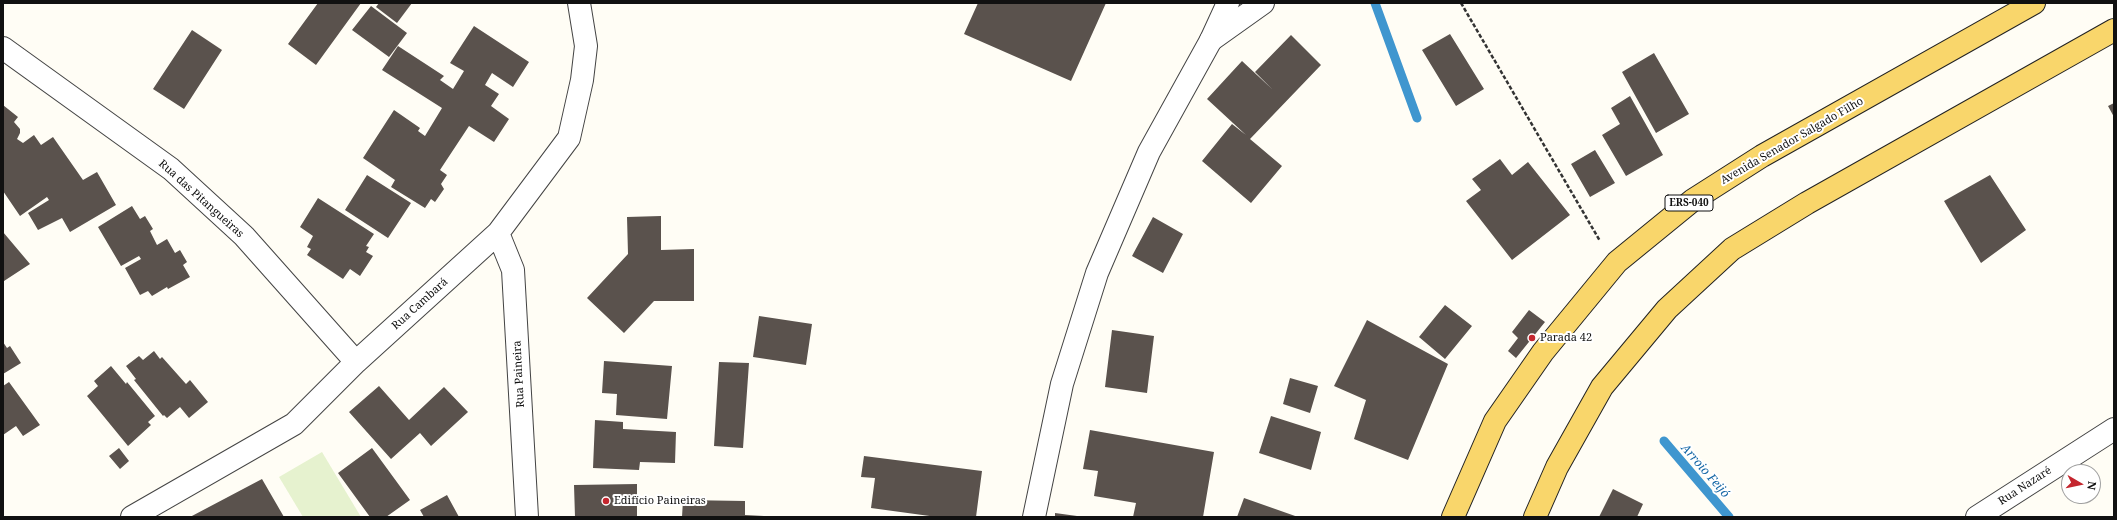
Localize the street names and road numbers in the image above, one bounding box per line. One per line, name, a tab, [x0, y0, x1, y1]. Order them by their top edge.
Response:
street label: Avenida Senador Salgado Filho	[1718, 95, 1866, 187]
street label: Rua das Pitangueiras	[156, 157, 246, 241]
road number: ERS-040	[1665, 195, 1713, 211]
street label: Rua Cambará	[389, 275, 451, 333]
street label: Rua Paineira	[511, 340, 527, 408]
street label: Rua Nazaré	[1996, 464, 2054, 508]

